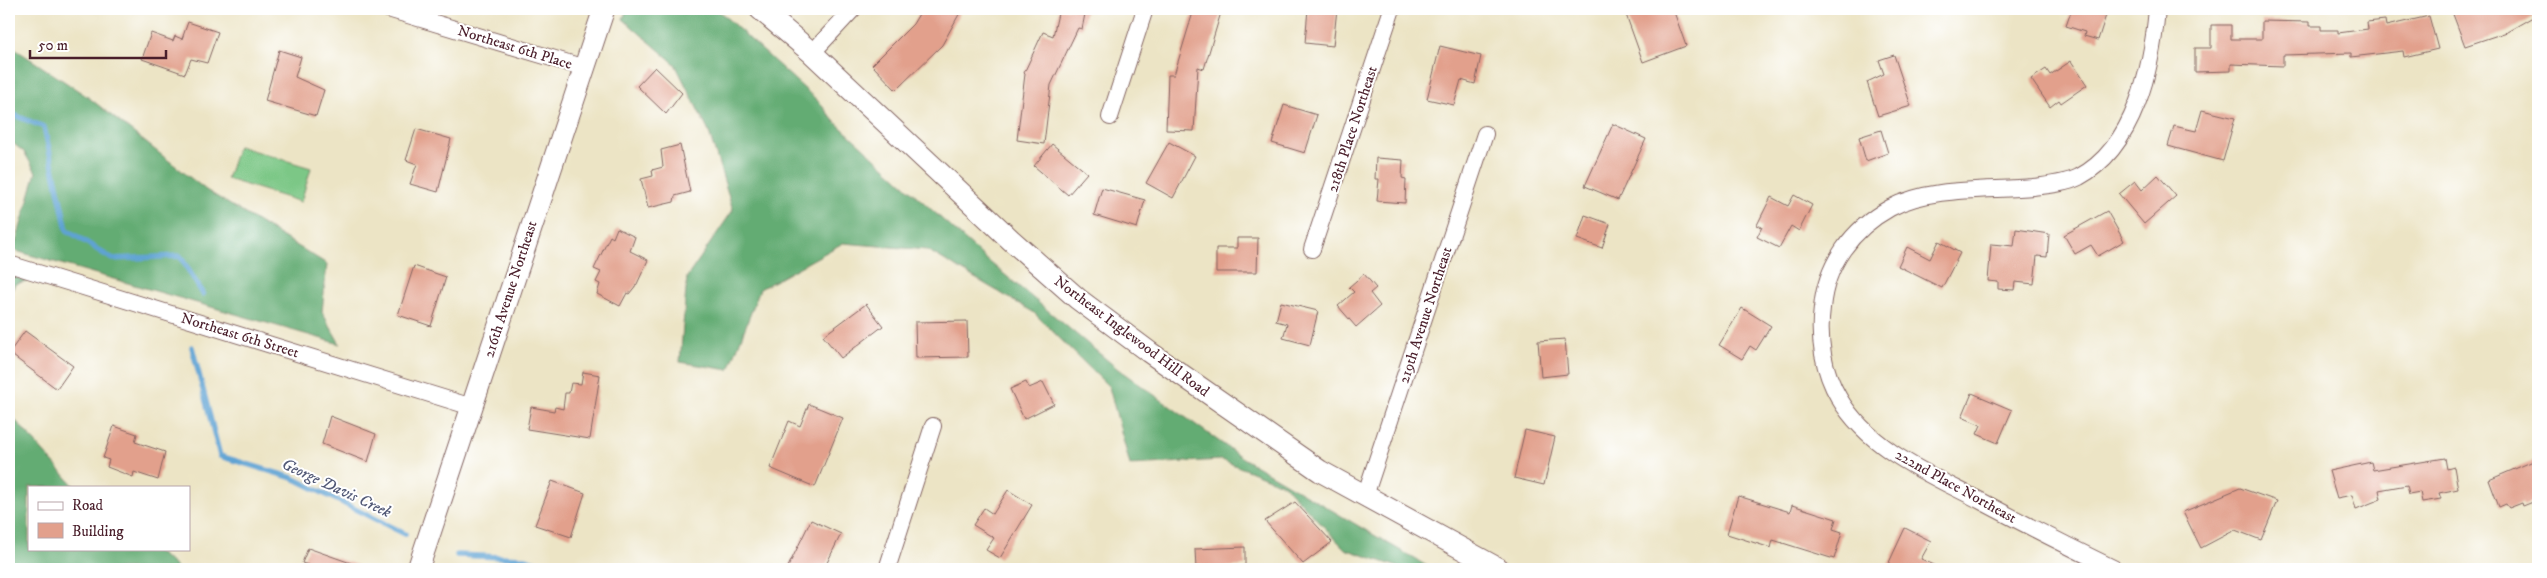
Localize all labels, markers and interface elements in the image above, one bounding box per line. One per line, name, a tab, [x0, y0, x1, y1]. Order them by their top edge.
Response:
street label: Northeast 6th Place	[455, 21, 575, 74]
scale bar	[30, 28, 166, 60]
text: 50 m	[38, 36, 68, 55]
street label: 218th Place Northeast	[1323, 63, 1382, 195]
street label: 216th Avenue Northeast	[479, 218, 542, 360]
street label: 219th Avenue Northeast	[1394, 244, 1457, 386]
street label: Northeast Inglewood Hill Road	[1050, 272, 1214, 401]
street label: Northeast 6th Street	[179, 309, 301, 362]
street label: 222nd Place Northeast	[1892, 445, 2020, 528]
water label: George Davis Creek	[279, 454, 395, 522]
legend	[28, 486, 190, 550]
text: Road	[72, 496, 104, 515]
text: Building	[72, 522, 124, 541]

